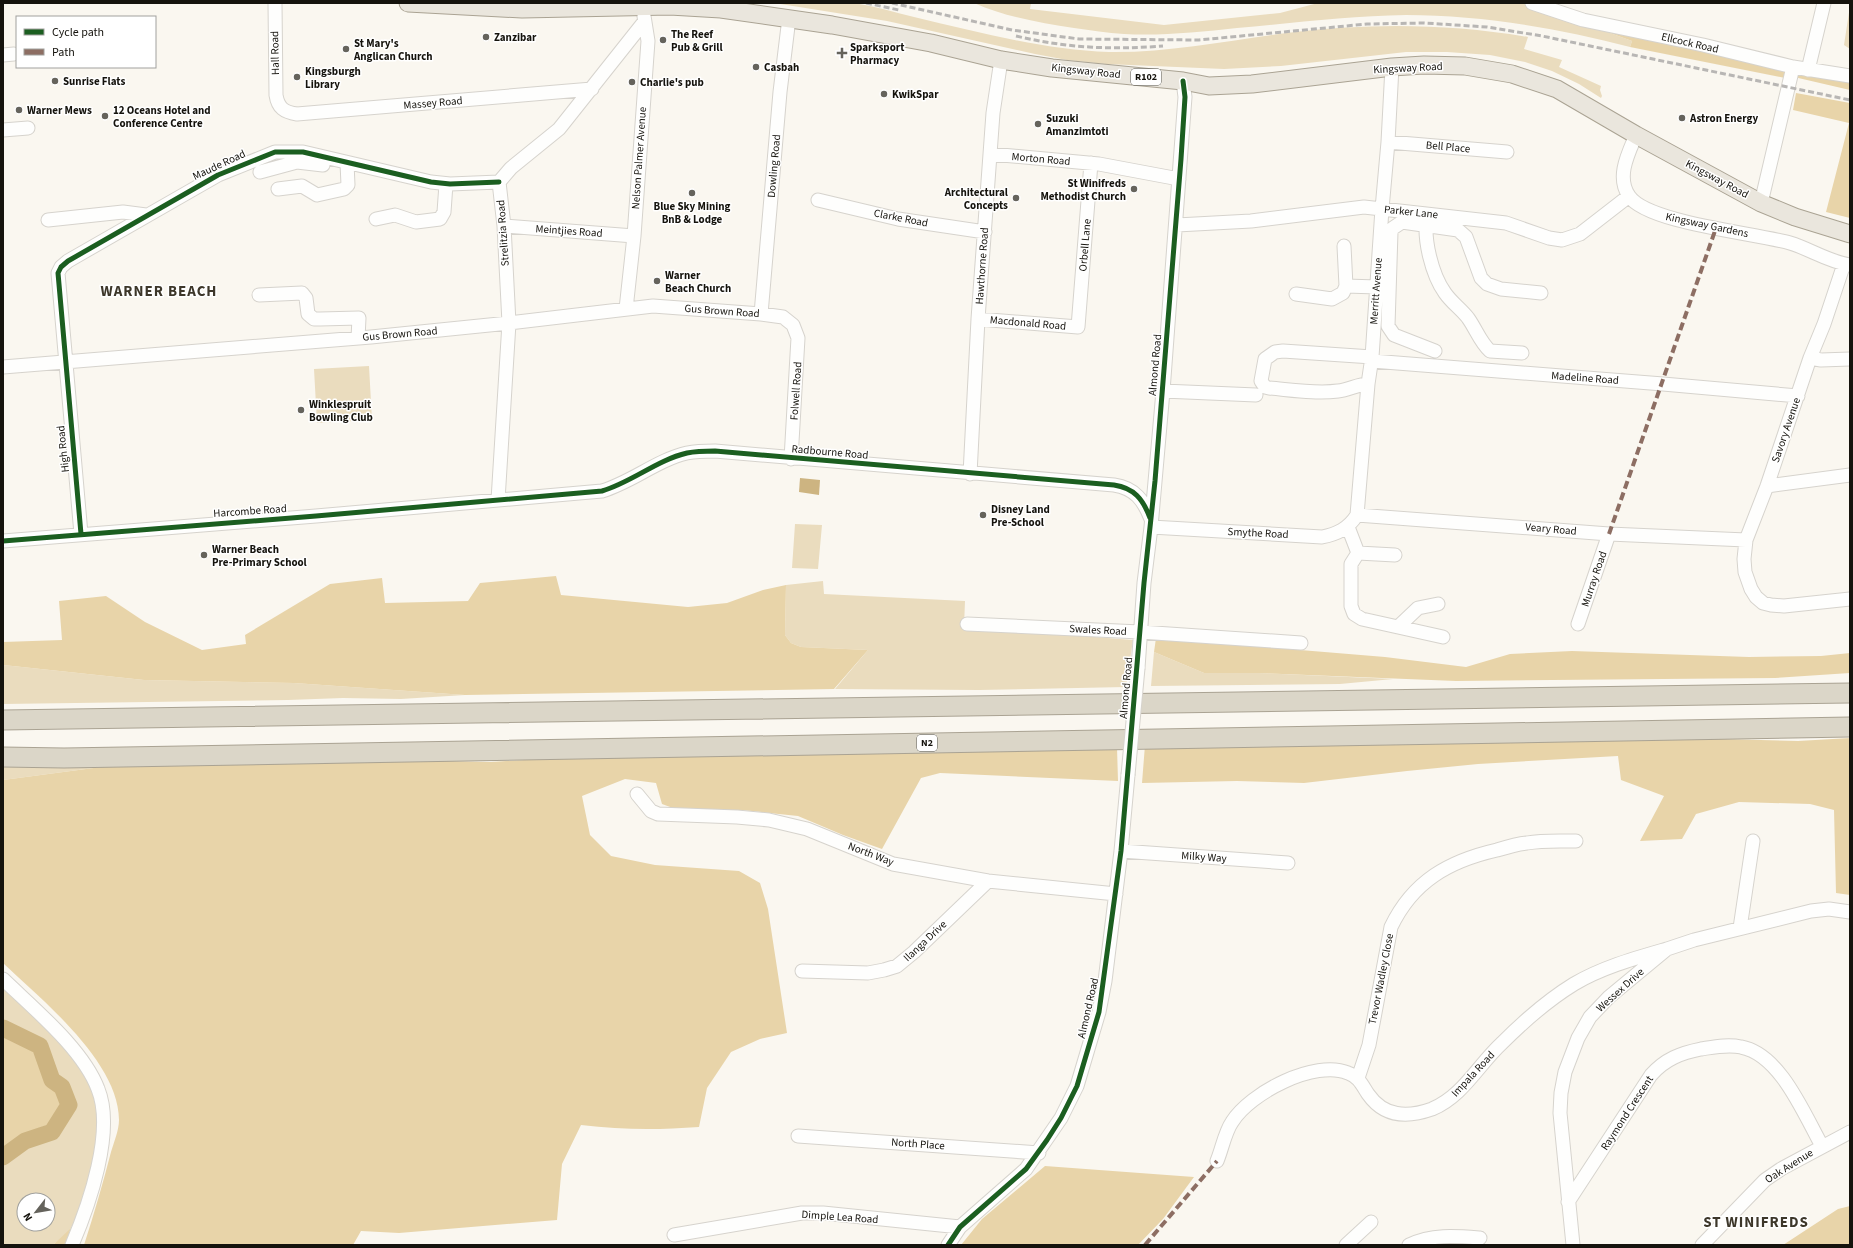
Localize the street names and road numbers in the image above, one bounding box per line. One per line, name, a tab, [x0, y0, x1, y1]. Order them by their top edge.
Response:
street label: Ellcock Road	[1660, 29, 1720, 57]
street label: Hall Road	[267, 31, 283, 75]
street label: Kingsway Road	[1373, 59, 1443, 77]
street label: Kingsway Road	[1051, 60, 1121, 82]
road number: R102	[1131, 69, 1161, 85]
street label: Massey Road	[403, 93, 463, 113]
street label: Nelson Palmer Avenue	[628, 106, 650, 210]
street label: Dowling Road	[764, 134, 784, 198]
street label: Bell Place	[1425, 138, 1471, 156]
street label: Maude Road	[190, 146, 248, 184]
street label: Morton Road	[1011, 149, 1071, 169]
street label: Kingsway Road	[1683, 156, 1751, 202]
street label: Strelitzia Road	[493, 199, 513, 267]
street label: Parker Lane	[1383, 202, 1439, 222]
street label: Clarke Road	[873, 205, 929, 231]
street label: Kingsway Gardens	[1664, 209, 1750, 241]
street label: Orbell Lane	[1075, 217, 1095, 272]
street label: Meintjies Road	[535, 221, 603, 241]
street label: Hawthorne Road	[972, 227, 992, 305]
street label: Merritt Avenue	[1366, 256, 1386, 325]
street label: Gus Brown Road	[684, 301, 760, 321]
street label: Macdonald Road	[989, 312, 1067, 334]
street label: Gus Brown Road	[362, 323, 438, 345]
street label: Almond Road	[1145, 334, 1165, 396]
street label: Folwell Road	[786, 361, 806, 421]
street label: Madeline Road	[1551, 368, 1619, 388]
street label: Savory Avenue	[1768, 395, 1804, 465]
street label: High Road	[53, 425, 73, 473]
street label: Radbourne Road	[791, 441, 869, 463]
street label: Harcombe Road	[213, 501, 287, 521]
street label: Veary Road	[1525, 519, 1577, 539]
street label: Smythe Road	[1227, 524, 1289, 542]
street label: Murray Road	[1577, 549, 1611, 609]
street label: Swales Road	[1069, 621, 1127, 639]
street label: Almond Road	[1116, 657, 1136, 719]
road number: N2	[917, 735, 937, 751]
street label: North Way	[846, 838, 896, 870]
street label: Milky Way	[1181, 848, 1227, 866]
street label: Ilanga Drive	[900, 917, 950, 965]
street label: Trevor Wadley Close	[1365, 932, 1397, 1026]
street label: Wessex Drive	[1593, 964, 1648, 1016]
street label: Almond Road	[1074, 976, 1102, 1040]
street label: Impala Road	[1448, 1048, 1498, 1100]
street label: Raymond Crescent	[1597, 1072, 1657, 1153]
street label: North Place	[891, 1135, 946, 1153]
street label: Oak Avenue	[1762, 1145, 1816, 1187]
street label: Dimple Lea Road	[801, 1207, 879, 1227]

